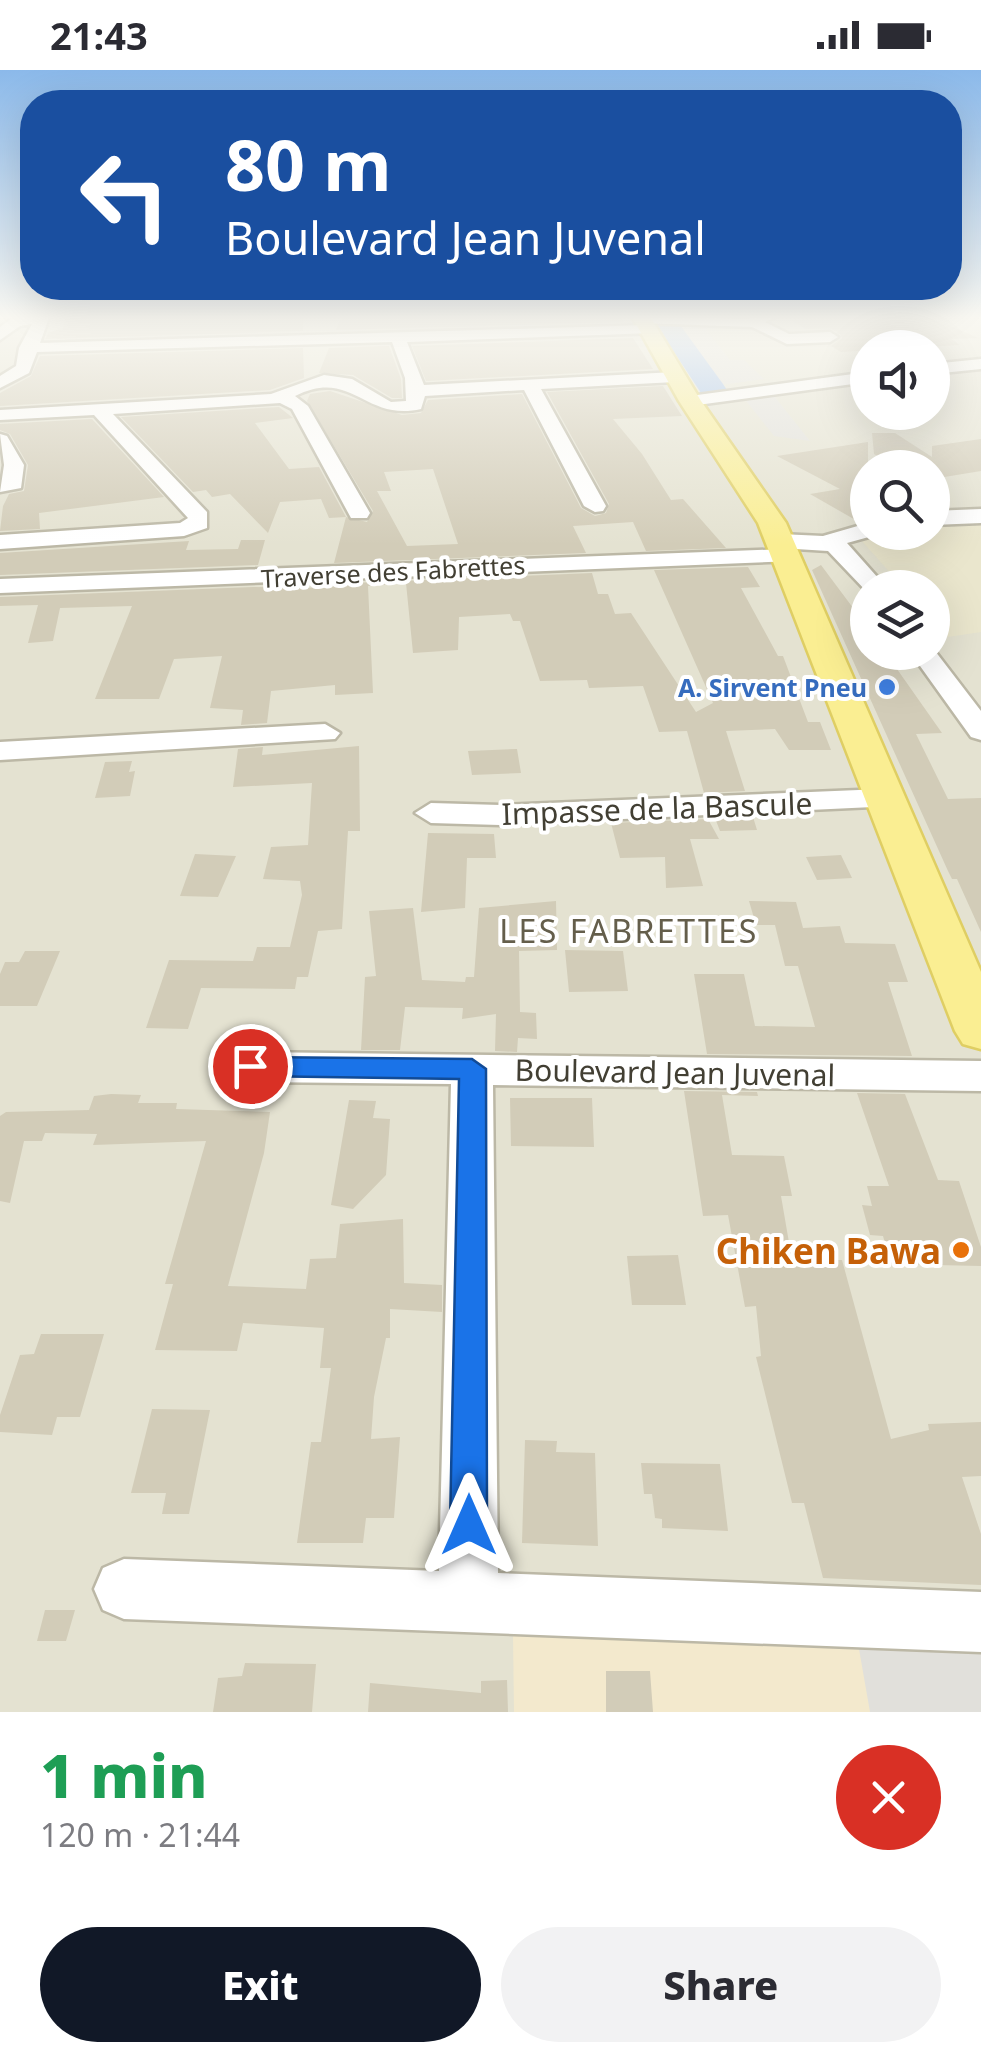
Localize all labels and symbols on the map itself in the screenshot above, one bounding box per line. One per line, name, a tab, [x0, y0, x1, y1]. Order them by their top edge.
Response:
street label: Traverse des Fabrettes	[260, 547, 526, 595]
place label: A. Sirvent Pneu	[678, 670, 867, 704]
marker: A. Sirvent Pneu	[876, 676, 898, 698]
street label: Impasse de la Bascule	[501, 782, 813, 834]
district label: LES FABRETTES	[499, 909, 759, 952]
pin	[208, 1024, 293, 1109]
street label: Boulevard Jean Juvenal	[514, 1049, 836, 1095]
place label: Chiken Bawa	[716, 1227, 941, 1274]
marker: Chiken Bawa	[950, 1239, 972, 1261]
position arrow	[417, 1473, 521, 1577]

